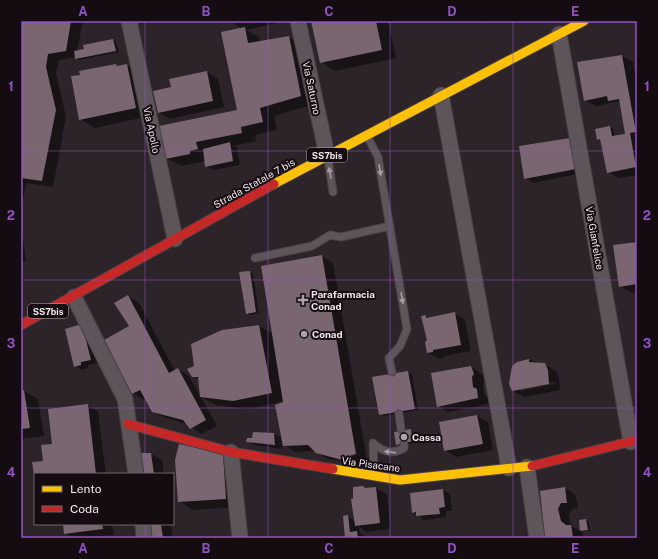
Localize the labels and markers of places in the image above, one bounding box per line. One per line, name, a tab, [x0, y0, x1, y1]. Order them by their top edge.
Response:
place label: Parafarmacia Conad	[311, 288, 375, 312]
marker: Parafarmacia Conad	[298, 295, 308, 305]
place label: Conad	[312, 328, 343, 340]
marker: Conad	[299, 329, 309, 339]
place label: Cassa	[412, 431, 441, 443]
marker: Cassa	[399, 432, 409, 442]

